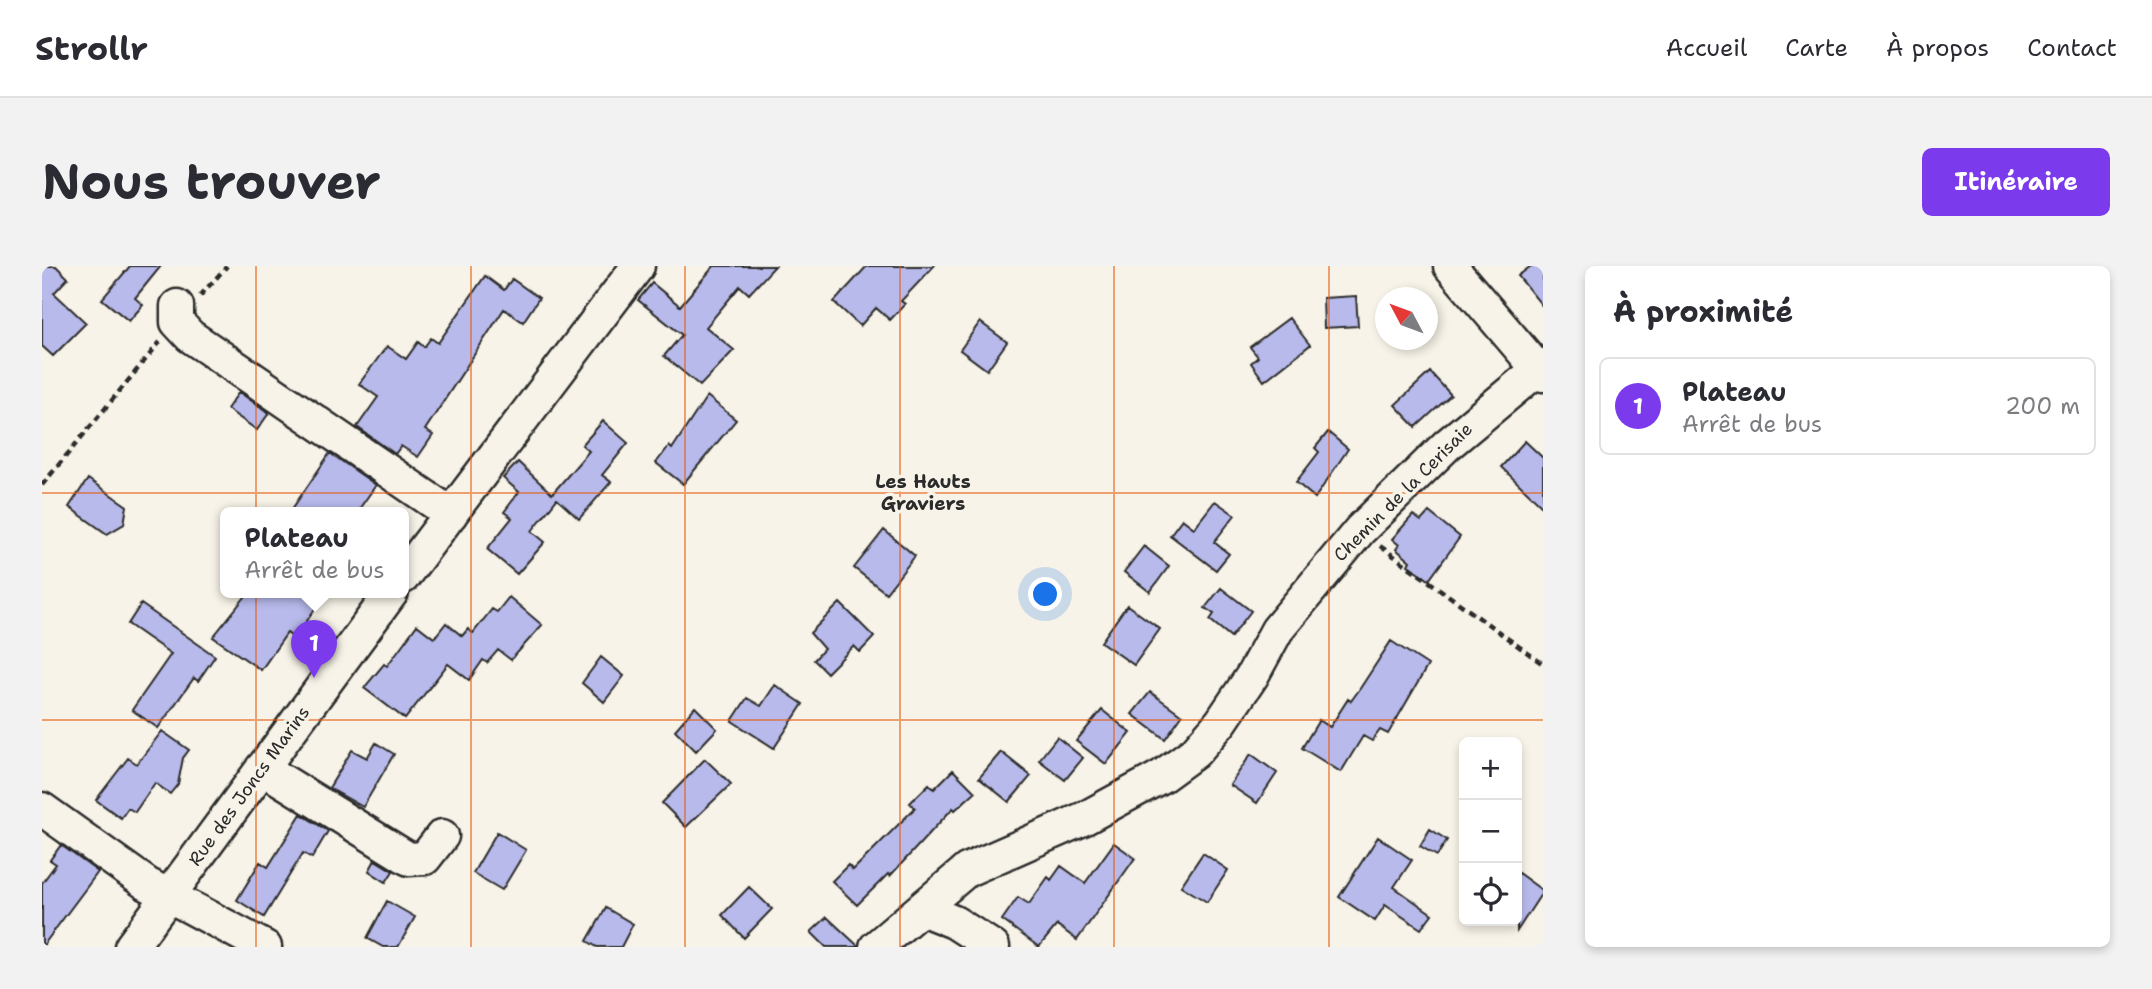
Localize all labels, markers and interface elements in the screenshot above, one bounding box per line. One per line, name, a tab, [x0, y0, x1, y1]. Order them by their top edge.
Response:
text: Strollr	[35, 26, 148, 71]
text: Accueil	[1666, 32, 1747, 64]
text: Carte	[1785, 32, 1848, 64]
text: À propos	[1886, 32, 1989, 64]
text: Contact	[2027, 32, 2117, 64]
button: Itinéraire	[1922, 148, 2110, 216]
text: Nous trouver	[42, 149, 381, 215]
north arrow	[1375, 287, 1438, 350]
text: À proximité	[1613, 291, 1793, 332]
text: Plateau	[1682, 374, 1786, 409]
text: 1	[1633, 391, 1643, 421]
text: 200 m	[2005, 391, 2080, 421]
text: Arrêt de bus	[1682, 409, 1822, 439]
street label: Chemin de la Cerisaie	[1328, 417, 1478, 567]
district label: Les Hauts Graviers	[875, 469, 971, 516]
popup	[220, 507, 409, 598]
text: Plateau	[244, 520, 349, 555]
text: Arrêt de bus	[244, 555, 385, 585]
your location	[1028, 577, 1062, 611]
pin: 1	[291, 620, 337, 678]
street label: Rue des Joncs Marins	[183, 701, 315, 871]
map controls	[1459, 737, 1522, 926]
button: +	[1459, 737, 1522, 800]
button: −	[1459, 800, 1522, 863]
button: locate	[1459, 863, 1522, 926]

